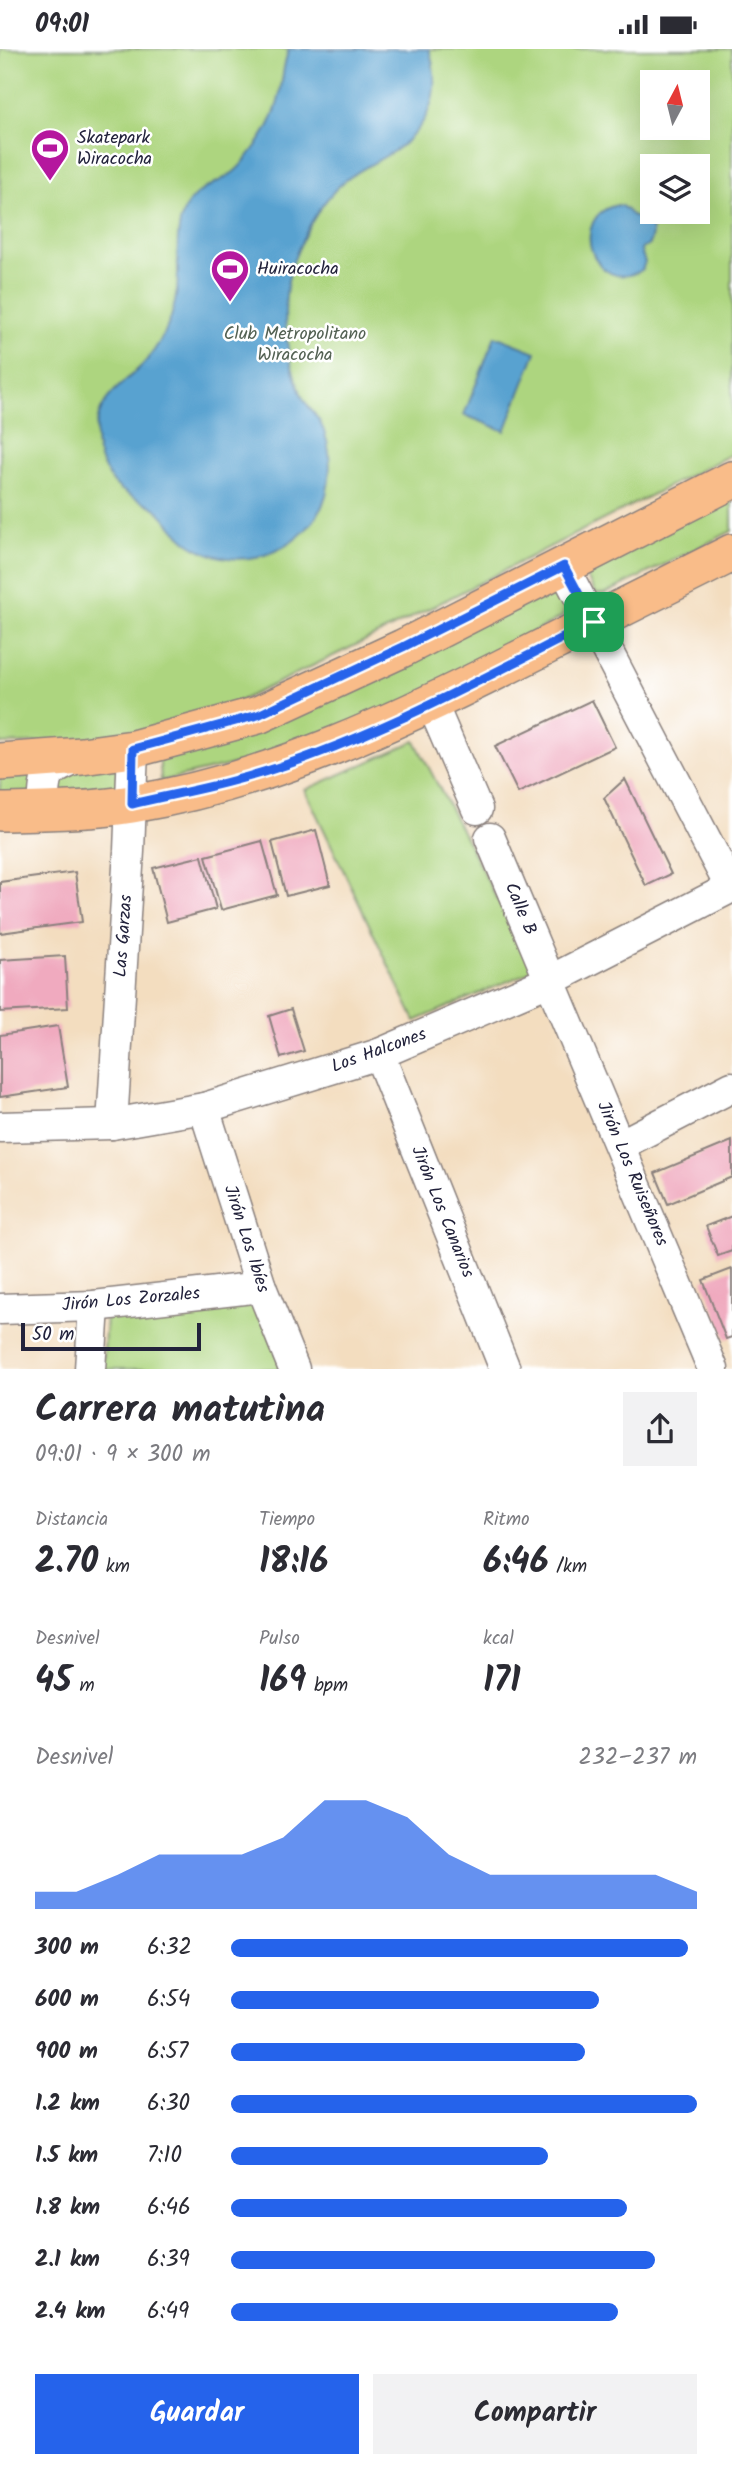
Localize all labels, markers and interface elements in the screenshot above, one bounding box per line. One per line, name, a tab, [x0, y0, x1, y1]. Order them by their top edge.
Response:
text: 09:01	[35, 4, 89, 46]
north arrow	[640, 70, 710, 140]
map controls	[640, 70, 710, 224]
place label: Skatepark Wiracocha	[77, 124, 152, 174]
sports icon: Skatepark Wiracocha	[29, 127, 71, 182]
button: layers	[640, 154, 710, 224]
sports icon: Huiracocha	[209, 248, 251, 303]
place label: Huiracocha	[257, 255, 339, 284]
park label: Club Metropolitano Wiracocha	[224, 320, 366, 370]
pin	[564, 592, 624, 652]
icon: arrive	[575, 603, 613, 641]
street label: Calle B	[496, 878, 544, 940]
street label: Las Garzas	[107, 893, 141, 978]
street label: Los Halcones	[327, 1020, 431, 1082]
street label: Jirón Los Ruiseñores	[588, 1097, 676, 1251]
street label: Jirón Los Canarios	[402, 1142, 482, 1283]
street label: Jirón Los Ibíes	[215, 1181, 277, 1297]
street label: Jirón Los Zorzales	[61, 1279, 201, 1320]
scale bar	[21, 1320, 201, 1352]
text: 50 m	[32, 1320, 74, 1350]
text: Carrera matutina	[35, 1381, 325, 1441]
button: share	[623, 1392, 697, 1466]
text: 09:01 · 9 × 300 m	[35, 1437, 211, 1473]
text: Distancia	[35, 1505, 108, 1535]
text: Tiempo	[259, 1505, 315, 1535]
text: Ritmo	[483, 1505, 530, 1535]
text: 2.70	[35, 1535, 98, 1591]
text: 18:16	[259, 1535, 328, 1591]
text: 6:46	[483, 1535, 549, 1591]
text: km	[98, 1552, 130, 1582]
text: /km	[549, 1552, 587, 1582]
text: Desnivel	[35, 1624, 100, 1654]
text: Pulso	[259, 1624, 300, 1654]
text: kcal	[483, 1624, 514, 1654]
text: 45	[35, 1654, 72, 1710]
text: 169	[259, 1654, 306, 1710]
text: 171	[483, 1654, 521, 1710]
text: m	[72, 1671, 95, 1701]
text: bpm	[306, 1671, 348, 1701]
text: Desnivel	[35, 1740, 113, 1776]
text: 232–237 m	[578, 1740, 697, 1776]
text: 300 m	[35, 1930, 99, 1966]
text: 6:32	[147, 1930, 192, 1966]
text: 600 m	[35, 1982, 99, 2018]
text: 6:54	[147, 1982, 190, 2018]
text: 900 m	[35, 2034, 98, 2070]
text: 6:57	[147, 2034, 188, 2070]
text: 1.2 km	[35, 2086, 100, 2122]
text: 6:30	[147, 2086, 190, 2122]
text: 1.5 km	[35, 2138, 98, 2174]
text: 7:10	[147, 2138, 182, 2174]
text: 1.8 km	[35, 2190, 100, 2226]
text: 6:46	[147, 2190, 191, 2226]
text: 2.1 km	[35, 2242, 100, 2278]
text: 6:39	[147, 2242, 190, 2278]
text: 2.4 km	[35, 2294, 105, 2330]
text: 6:49	[147, 2294, 189, 2330]
button: Guardar	[35, 2374, 359, 2454]
button: Compartir	[373, 2374, 697, 2454]

